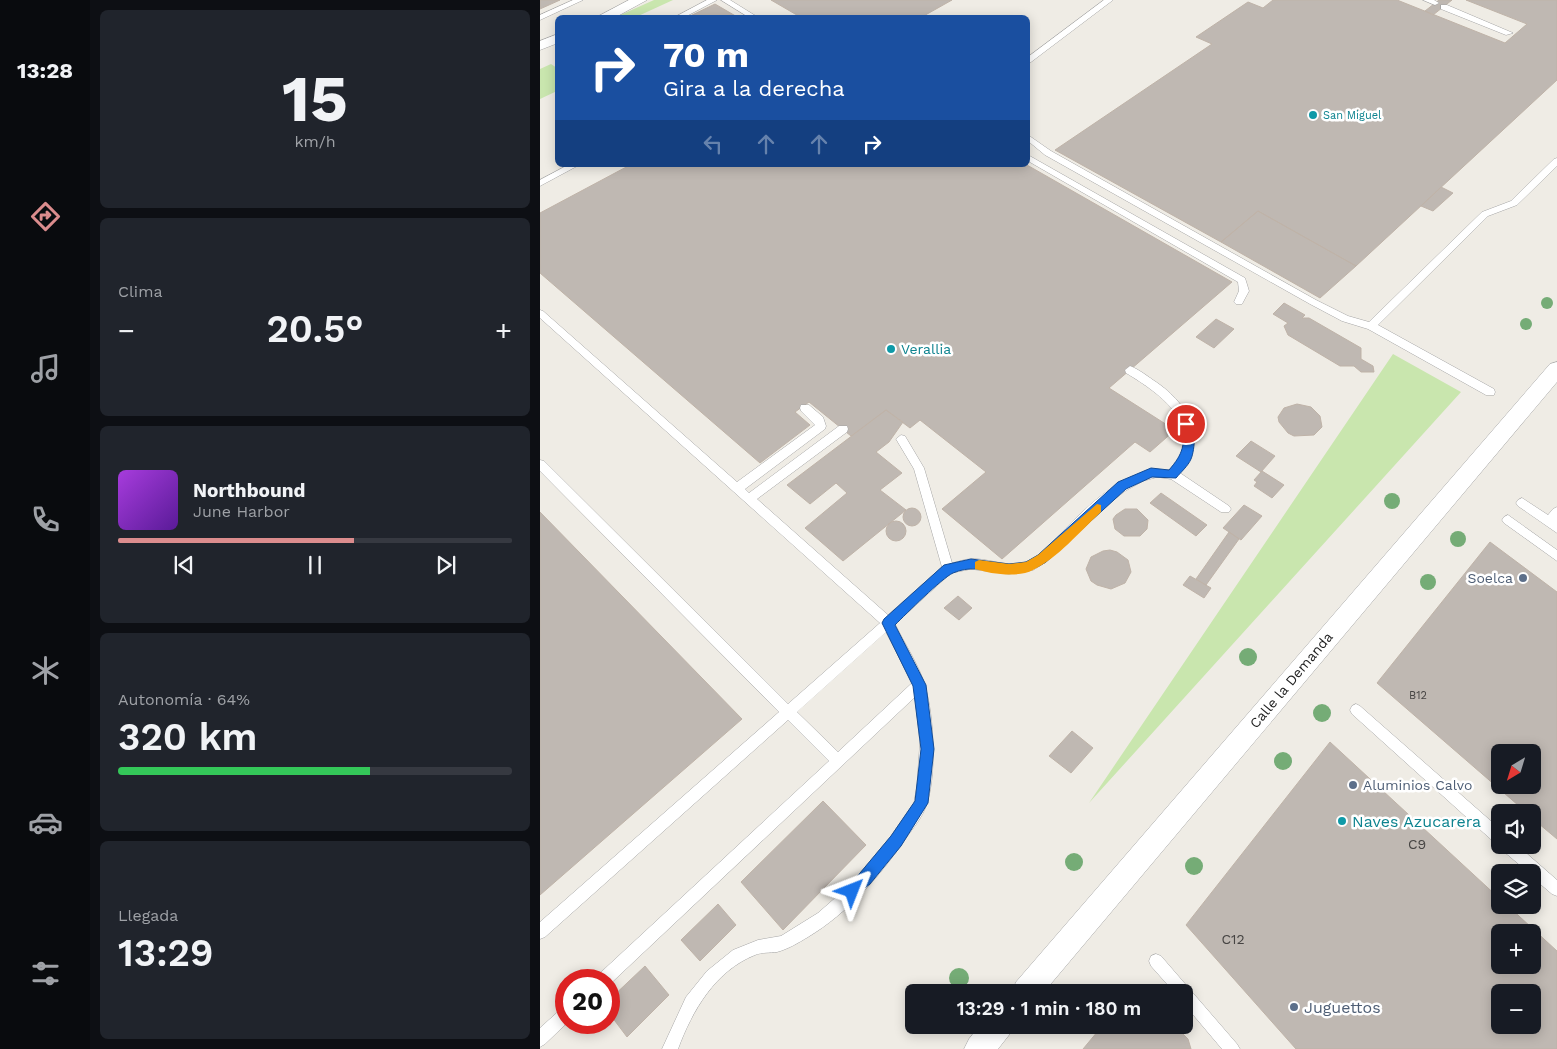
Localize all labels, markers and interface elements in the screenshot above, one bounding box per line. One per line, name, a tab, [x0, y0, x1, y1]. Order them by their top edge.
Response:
text: 70 m	[663, 34, 749, 76]
icon: right	[580, 35, 645, 100]
text: 13:28	[17, 58, 73, 83]
text: 15	[282, 61, 348, 137]
text: Gira a la derecha	[663, 76, 845, 101]
marker: San Miguel	[1307, 109, 1319, 121]
place label: San Miguel	[1323, 109, 1382, 122]
icon: left	[699, 130, 727, 158]
icon: ahead	[752, 130, 780, 158]
icon: ahead	[805, 130, 833, 158]
icon: right	[858, 130, 886, 158]
text: km/h	[294, 132, 336, 151]
icon: directions	[28, 199, 63, 234]
text: Clima	[118, 282, 162, 301]
text: 20.5°	[266, 307, 364, 351]
text: −	[118, 314, 135, 347]
text: +	[495, 314, 512, 347]
place label: Verallia	[901, 341, 951, 357]
marker: Verallia	[885, 343, 897, 355]
icon: music	[28, 351, 63, 386]
pin	[1165, 403, 1207, 445]
icon: arrive	[1172, 410, 1200, 438]
text: Northbound	[193, 479, 305, 502]
icon: phone	[28, 502, 63, 537]
text: June Harbor	[193, 502, 290, 521]
icon: previous	[170, 551, 198, 579]
icon: pause	[301, 551, 329, 579]
icon: next	[432, 551, 460, 579]
place label: Soelca	[1468, 570, 1513, 586]
marker: Soelca	[1517, 572, 1529, 584]
street label: Calle la Demanda	[1246, 629, 1336, 731]
icon: climate	[28, 653, 63, 688]
house number: B12	[1409, 689, 1427, 702]
text: Autonomía · 64%	[118, 690, 250, 709]
text: 320 km	[118, 715, 257, 759]
north arrow	[1491, 744, 1541, 794]
map controls	[1491, 744, 1541, 1034]
place label: Aluminios Calvo	[1363, 777, 1472, 793]
marker: Aluminios Calvo	[1347, 779, 1359, 791]
button: sound	[1491, 804, 1541, 854]
icon: car	[28, 805, 63, 840]
place label: Naves Azucarera	[1352, 812, 1481, 831]
marker: Naves Azucarera	[1336, 815, 1348, 827]
house number: C9	[1408, 836, 1426, 852]
position arrow	[825, 864, 877, 916]
button: layers	[1491, 864, 1541, 914]
text: Llegada	[118, 906, 178, 925]
button: +	[1491, 924, 1541, 974]
text: 13:29	[118, 931, 214, 975]
house number: C12	[1221, 931, 1245, 947]
icon: filters	[28, 956, 63, 991]
speed limit sign: 20	[555, 969, 620, 1034]
button: −	[1491, 984, 1541, 1034]
text: 13:29 · 1 min · 180 m	[957, 997, 1141, 1020]
place label: Juguettos	[1304, 998, 1381, 1017]
marker: Juguettos	[1288, 1001, 1300, 1013]

